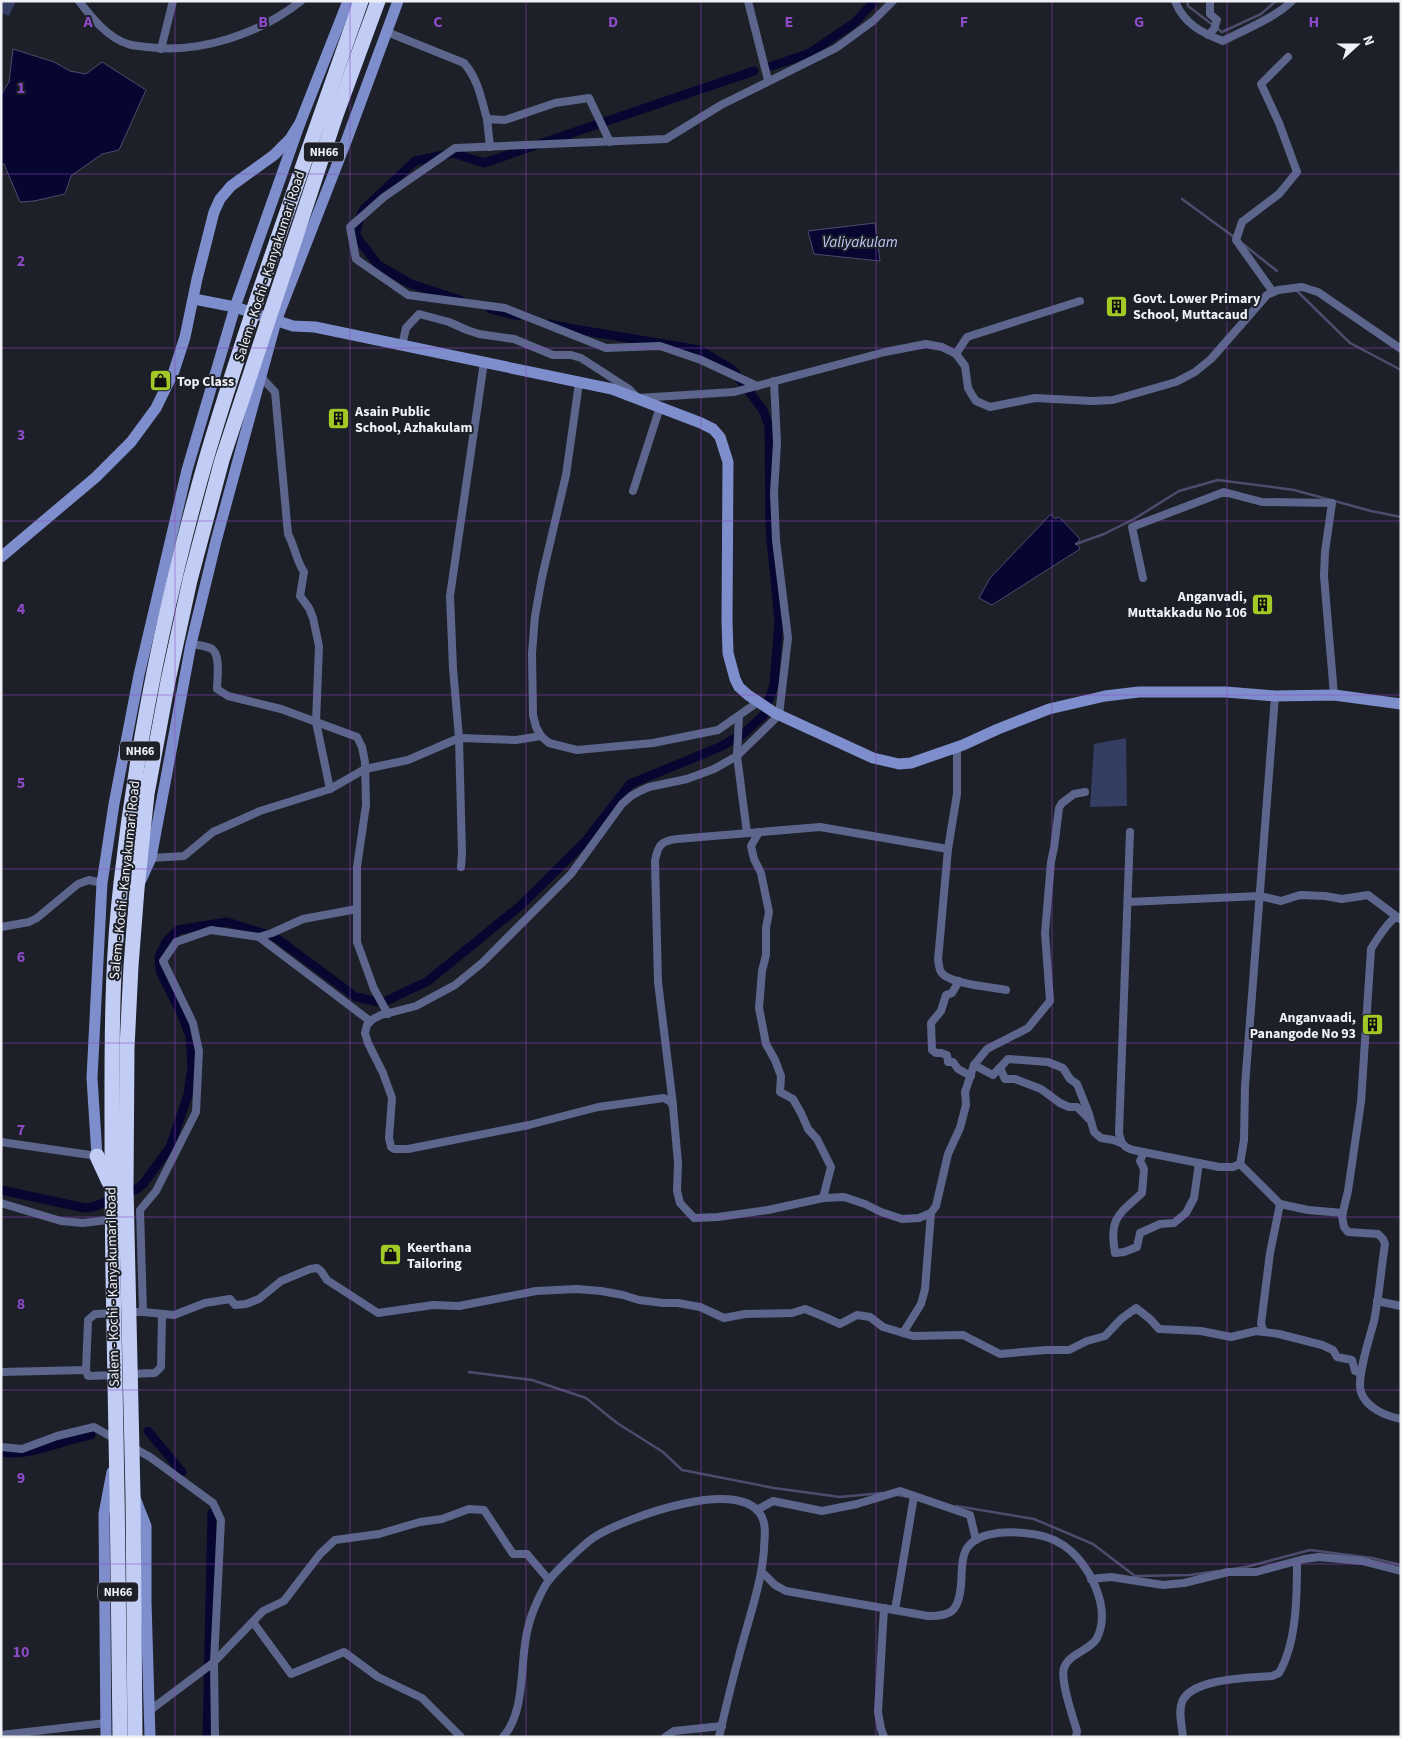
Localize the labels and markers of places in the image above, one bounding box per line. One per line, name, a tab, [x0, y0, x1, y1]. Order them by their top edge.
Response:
place label: Govt. Lower Primary School, Muttacaud	[1133, 289, 1261, 325]
building icon: Govt. Lower Primary School, Muttacaud	[1105, 294, 1129, 318]
shop icon: Top Class	[149, 369, 173, 393]
place label: Top Class	[177, 372, 234, 392]
place label: Asain Public School, Azhakulam	[354, 402, 472, 438]
building icon: Asain Public School, Azhakulam	[327, 407, 351, 431]
place label: Anganvadi, Muttakkadu No 106	[1127, 587, 1247, 623]
building icon: Anganvadi, Muttakkadu No 106	[1251, 592, 1275, 616]
place label: Anganvaadi, Panangode No 93	[1250, 1008, 1356, 1044]
building icon: Anganvaadi, Panangode No 93	[1360, 1013, 1384, 1037]
place label: Keerthana Tailoring	[407, 1238, 472, 1274]
shop icon: Keerthana Tailoring	[379, 1243, 403, 1267]

